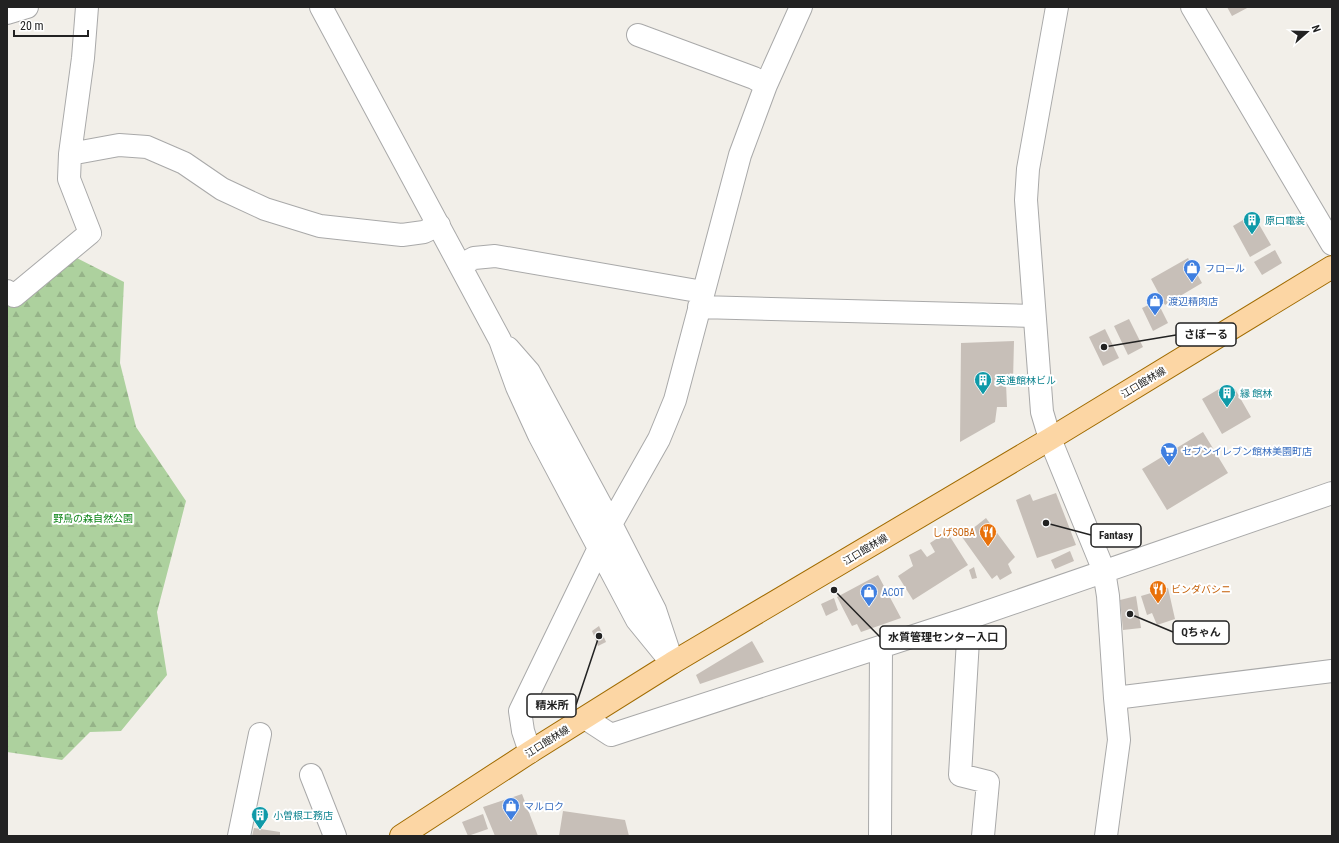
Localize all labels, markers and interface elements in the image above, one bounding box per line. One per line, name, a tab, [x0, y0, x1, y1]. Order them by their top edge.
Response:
scale bar	[14, 12, 88, 38]
north arrow	[1287, 12, 1327, 52]
text: 20 m	[20, 19, 44, 33]
text: N	[1309, 23, 1323, 34]
building icon: 原口電装	[1242, 210, 1262, 235]
place label: 原口電装	[1265, 215, 1305, 226]
shop icon: フロール	[1182, 258, 1202, 283]
place label: フロール	[1205, 263, 1245, 274]
shop icon: 渡辺精肉店	[1145, 291, 1165, 316]
place label: 渡辺精肉店	[1168, 296, 1218, 307]
callout: さぼーる	[1176, 323, 1236, 346]
text: さぼーる	[1184, 328, 1228, 341]
street label: 江口館林線	[1119, 365, 1168, 400]
building icon: 英進館林ビル	[973, 370, 993, 395]
place label: 英進館林ビル	[996, 375, 1056, 386]
building icon: 縁 館林	[1217, 383, 1237, 408]
place label: 縁 館林	[1240, 388, 1272, 399]
supermarket icon: セブンイレブン館林美園町店	[1159, 441, 1179, 466]
place label: セブンイレブン館林美園町店	[1182, 446, 1312, 457]
park label: 野鳥の森自然公園	[53, 513, 133, 524]
restaurant icon: しげSOBA	[978, 522, 998, 547]
callout: Fantasy	[1091, 524, 1141, 547]
place label: しげSOBA	[933, 527, 975, 538]
text: Fantasy	[1099, 529, 1133, 542]
street label: 江口館林線	[841, 532, 890, 567]
restaurant icon: ビンダバシニ	[1148, 579, 1168, 604]
shop icon: ACOT	[859, 582, 879, 607]
place label: ビンダバシニ	[1171, 584, 1231, 595]
place label: ACOT	[882, 587, 904, 598]
callout: Qちゃん	[1173, 621, 1229, 644]
callout: 水質管理センター入口	[880, 626, 1006, 649]
text: Qちゃん	[1181, 626, 1221, 639]
text: 水質管理センター入口	[888, 631, 998, 644]
callout: 精米所	[527, 694, 576, 717]
text: 精米所	[536, 699, 569, 712]
street label: 江口館林線	[523, 724, 571, 759]
shop icon: マルロク	[501, 796, 521, 821]
place label: マルロク	[524, 801, 564, 812]
building icon: 小曽根工務店	[250, 805, 270, 830]
place label: 小曽根工務店	[273, 810, 333, 821]

